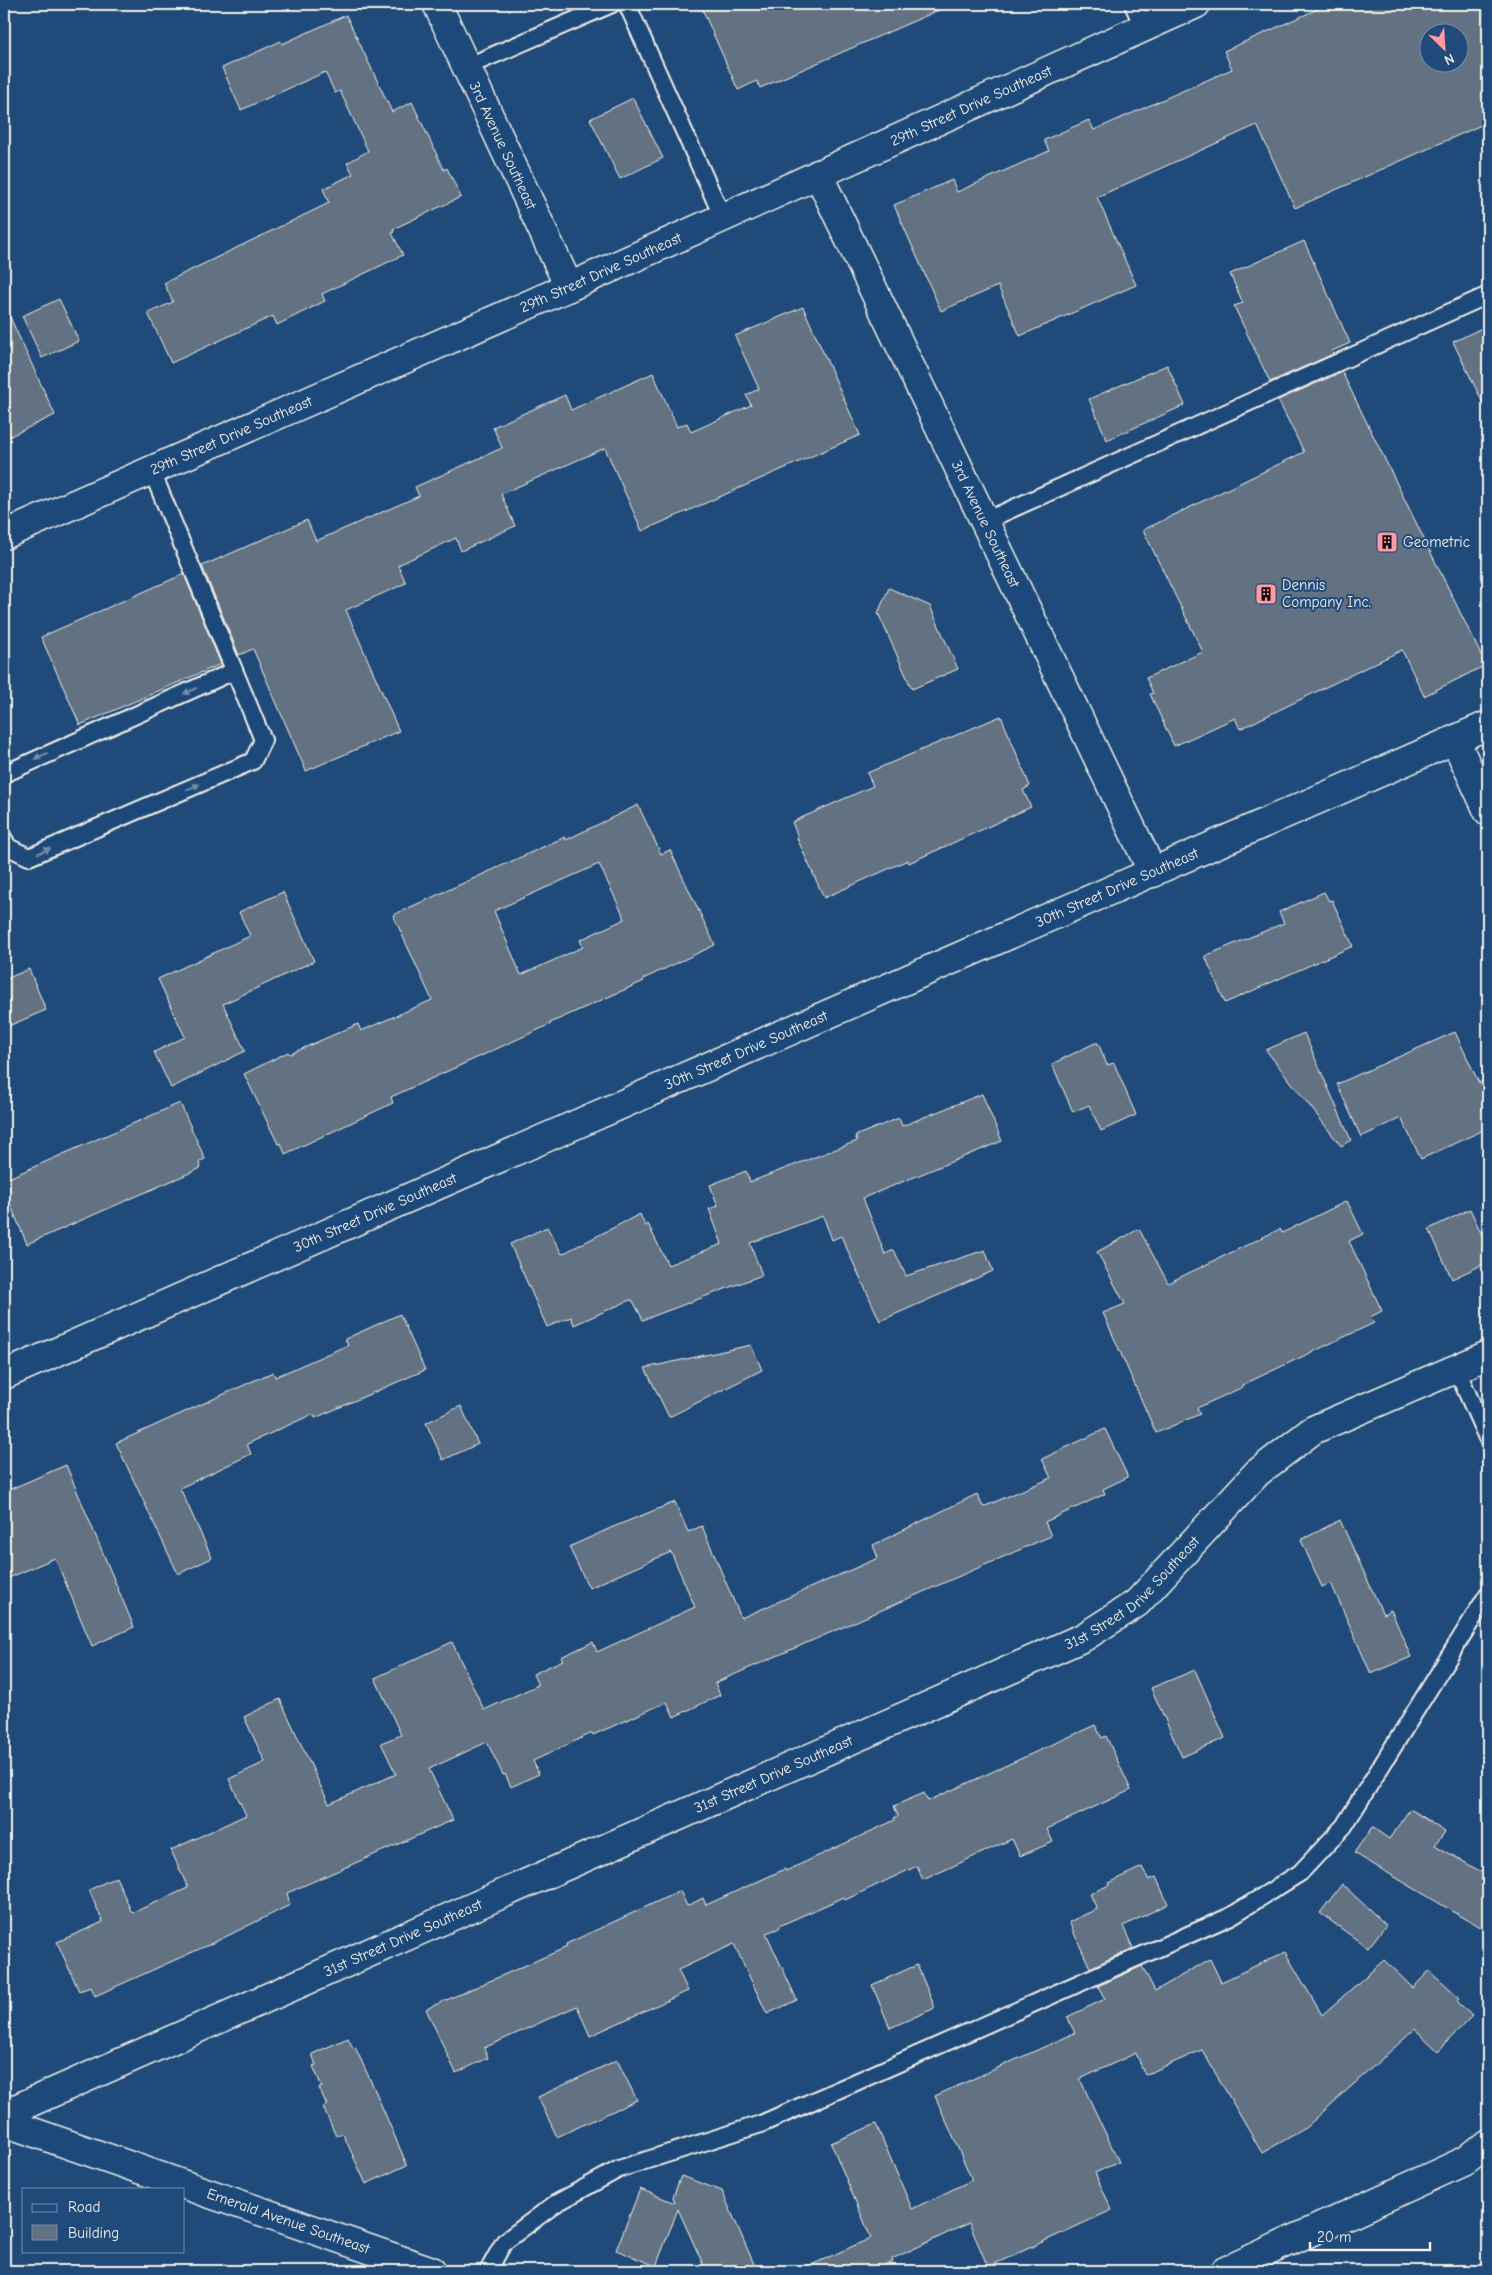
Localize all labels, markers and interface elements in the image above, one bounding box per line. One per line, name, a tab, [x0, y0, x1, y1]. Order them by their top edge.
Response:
north arrow	[1420, 22, 1470, 72]
text: N	[1442, 50, 1457, 69]
street label: 29th Street Drive Southeast	[887, 61, 1055, 150]
street label: 3rd Avenue Southeast	[465, 79, 541, 213]
street label: 29th Street Drive Southeast	[517, 228, 685, 316]
street label: 29th Street Drive Southeast	[147, 392, 316, 479]
street label: 3rd Avenue Southeast	[948, 457, 1024, 591]
building icon: Geometric	[1375, 530, 1399, 554]
place label: Geometric	[1403, 533, 1470, 551]
place label: Dennis Company Inc.	[1282, 576, 1371, 611]
building icon: Dennis Company Inc.	[1254, 582, 1278, 606]
one-way arrow	[183, 687, 197, 695]
one-way arrow	[34, 753, 48, 761]
one-way arrow	[186, 782, 200, 790]
street label: 30th Street Drive Southeast	[1033, 844, 1202, 931]
one-way arrow	[37, 846, 51, 854]
street label: 30th Street Drive Southeast	[662, 1006, 831, 1094]
street label: 30th Street Drive Southeast	[291, 1169, 460, 1256]
street label: 31st Street Drive Southeast	[1062, 1532, 1204, 1653]
street label: 31st Street Drive Southeast	[691, 1731, 856, 1817]
street label: 31st Street Drive Southeast	[321, 1895, 485, 1981]
street label: Emerald Avenue Southeast	[204, 2184, 373, 2258]
legend	[22, 2188, 185, 2252]
text: Road	[68, 2198, 100, 2216]
scale bar	[1310, 2220, 1430, 2252]
text: Building	[68, 2224, 119, 2242]
text: 20 m	[1317, 2228, 1351, 2246]

